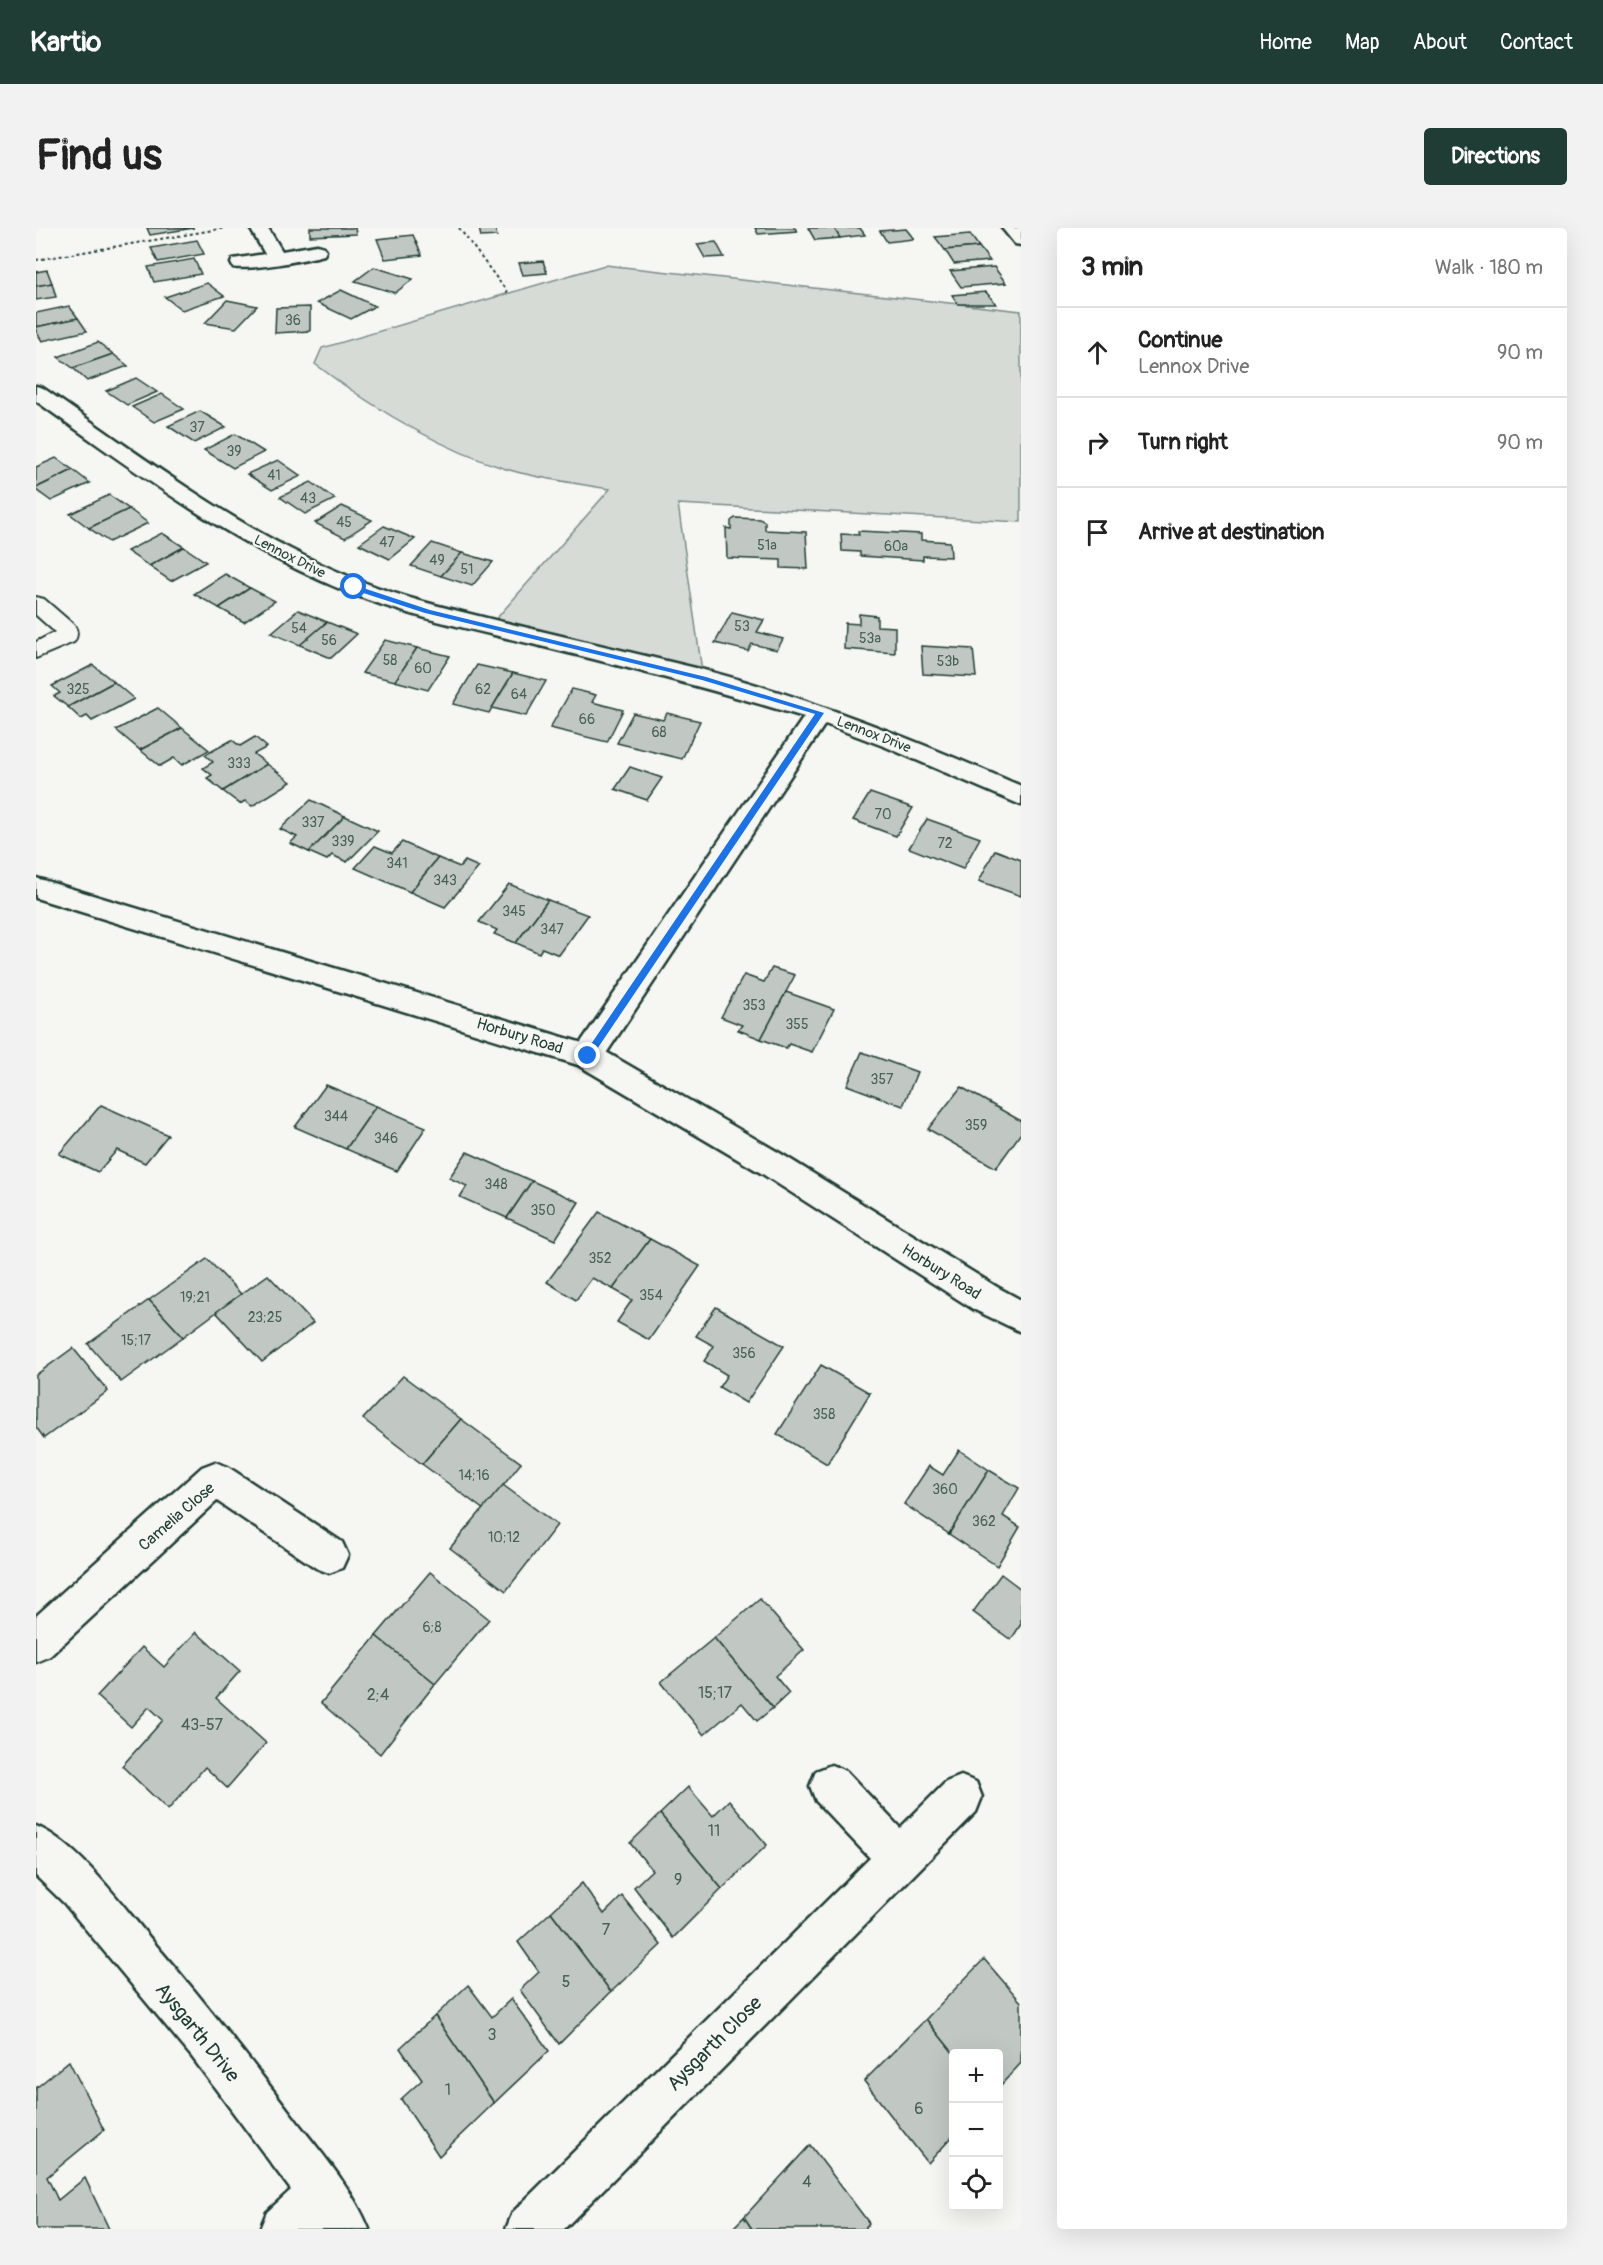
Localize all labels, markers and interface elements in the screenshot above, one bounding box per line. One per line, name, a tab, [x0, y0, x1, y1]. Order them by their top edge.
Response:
text: Kartio	[30, 25, 101, 60]
text: Home	[1259, 29, 1312, 56]
text: Map	[1345, 29, 1380, 56]
text: About	[1413, 29, 1467, 56]
text: Contact	[1500, 29, 1573, 56]
button: Directions	[1424, 128, 1567, 185]
text: Find us	[36, 130, 162, 182]
text: 3 min	[1081, 251, 1143, 283]
text: Walk · 180 m	[1435, 255, 1543, 280]
house number: 36	[285, 312, 301, 329]
text: Continue	[1138, 326, 1222, 354]
icon: ahead	[1081, 336, 1114, 369]
text: 90 m	[1497, 340, 1543, 365]
text: Lennox Drive	[1138, 354, 1249, 379]
house number: 37	[189, 419, 205, 436]
icon: right	[1081, 426, 1114, 459]
text: Turn right	[1138, 428, 1228, 456]
text: 90 m	[1497, 430, 1543, 455]
house number: 39	[226, 443, 242, 460]
house number: 41	[267, 467, 281, 484]
house number: 43	[300, 490, 316, 507]
house number: 45	[336, 514, 352, 531]
icon: arrive	[1081, 516, 1114, 549]
text: Arrive at destination	[1138, 518, 1324, 546]
street label: Lennox Drive	[251, 531, 328, 582]
house number: 47	[379, 534, 395, 551]
house number: 51a	[757, 537, 777, 554]
house number: 60a	[884, 538, 908, 555]
house number: 49	[429, 552, 445, 569]
house number: 51	[460, 561, 474, 578]
route start	[340, 573, 366, 599]
house number: 53	[734, 618, 750, 635]
house number: 54	[291, 620, 307, 637]
house number: 53a	[859, 630, 881, 647]
house number: 56	[321, 632, 337, 649]
house number: 58	[383, 652, 397, 669]
house number: 53b	[937, 653, 959, 670]
house number: 60	[414, 660, 432, 677]
house number: 325	[66, 681, 90, 698]
house number: 62	[475, 681, 491, 698]
house number: 64	[511, 686, 527, 703]
house number: 66	[579, 711, 595, 728]
street label: Lennox Drive	[834, 713, 913, 756]
house number: 68	[651, 724, 667, 741]
house number: 333	[227, 755, 251, 772]
house number: 70	[875, 806, 891, 823]
house number: 337	[301, 814, 325, 831]
house number: 339	[332, 833, 354, 850]
house number: 72	[937, 835, 953, 852]
house number: 341	[386, 855, 408, 872]
house number: 343	[433, 872, 457, 889]
house number: 345	[502, 903, 526, 920]
house number: 347	[540, 921, 564, 938]
house number: 353	[742, 997, 766, 1014]
street label: Horbury Road	[474, 1013, 565, 1059]
house number: 355	[786, 1016, 809, 1033]
route end	[574, 1042, 600, 1068]
house number: 357	[871, 1071, 894, 1088]
house number: 344	[324, 1108, 348, 1125]
house number: 359	[965, 1117, 987, 1134]
house number: 346	[374, 1130, 398, 1147]
house number: 348	[485, 1176, 508, 1193]
house number: 350	[531, 1202, 555, 1219]
street label: Horbury Road	[898, 1240, 985, 1304]
house number: 352	[588, 1250, 612, 1267]
house number: 354	[639, 1287, 663, 1304]
house number: 19;21	[180, 1289, 210, 1306]
house number: 23;25	[248, 1309, 282, 1326]
house number: 15;17	[121, 1332, 152, 1349]
house number: 356	[732, 1345, 756, 1362]
house number: 358	[813, 1406, 835, 1423]
house number: 14;16	[458, 1467, 490, 1484]
street label: Camelia Close	[135, 1478, 219, 1555]
house number: 360	[932, 1481, 958, 1498]
house number: 362	[972, 1513, 996, 1530]
house number: 10;12	[488, 1529, 520, 1546]
house number: 6;8	[422, 1619, 442, 1636]
house number: 15;17	[698, 1683, 733, 1703]
house number: 2;4	[367, 1685, 389, 1705]
house number: 43-57	[181, 1715, 224, 1735]
house number: 11	[708, 1821, 720, 1841]
house number: 9	[674, 1870, 682, 1890]
house number: 7	[602, 1920, 611, 1940]
house number: 5	[562, 1972, 570, 1992]
street label: Aysgarth Drive	[150, 1978, 245, 2087]
street label: Aysgarth Close	[661, 1990, 767, 2096]
house number: 3	[488, 2025, 497, 2045]
map controls	[949, 2049, 1003, 2211]
button: +	[949, 2049, 1003, 2103]
house number: 1	[445, 2080, 451, 2100]
house number: 6	[914, 2099, 924, 2119]
button: −	[949, 2103, 1003, 2157]
button: locate	[949, 2157, 1003, 2211]
house number: 4	[802, 2172, 812, 2192]

